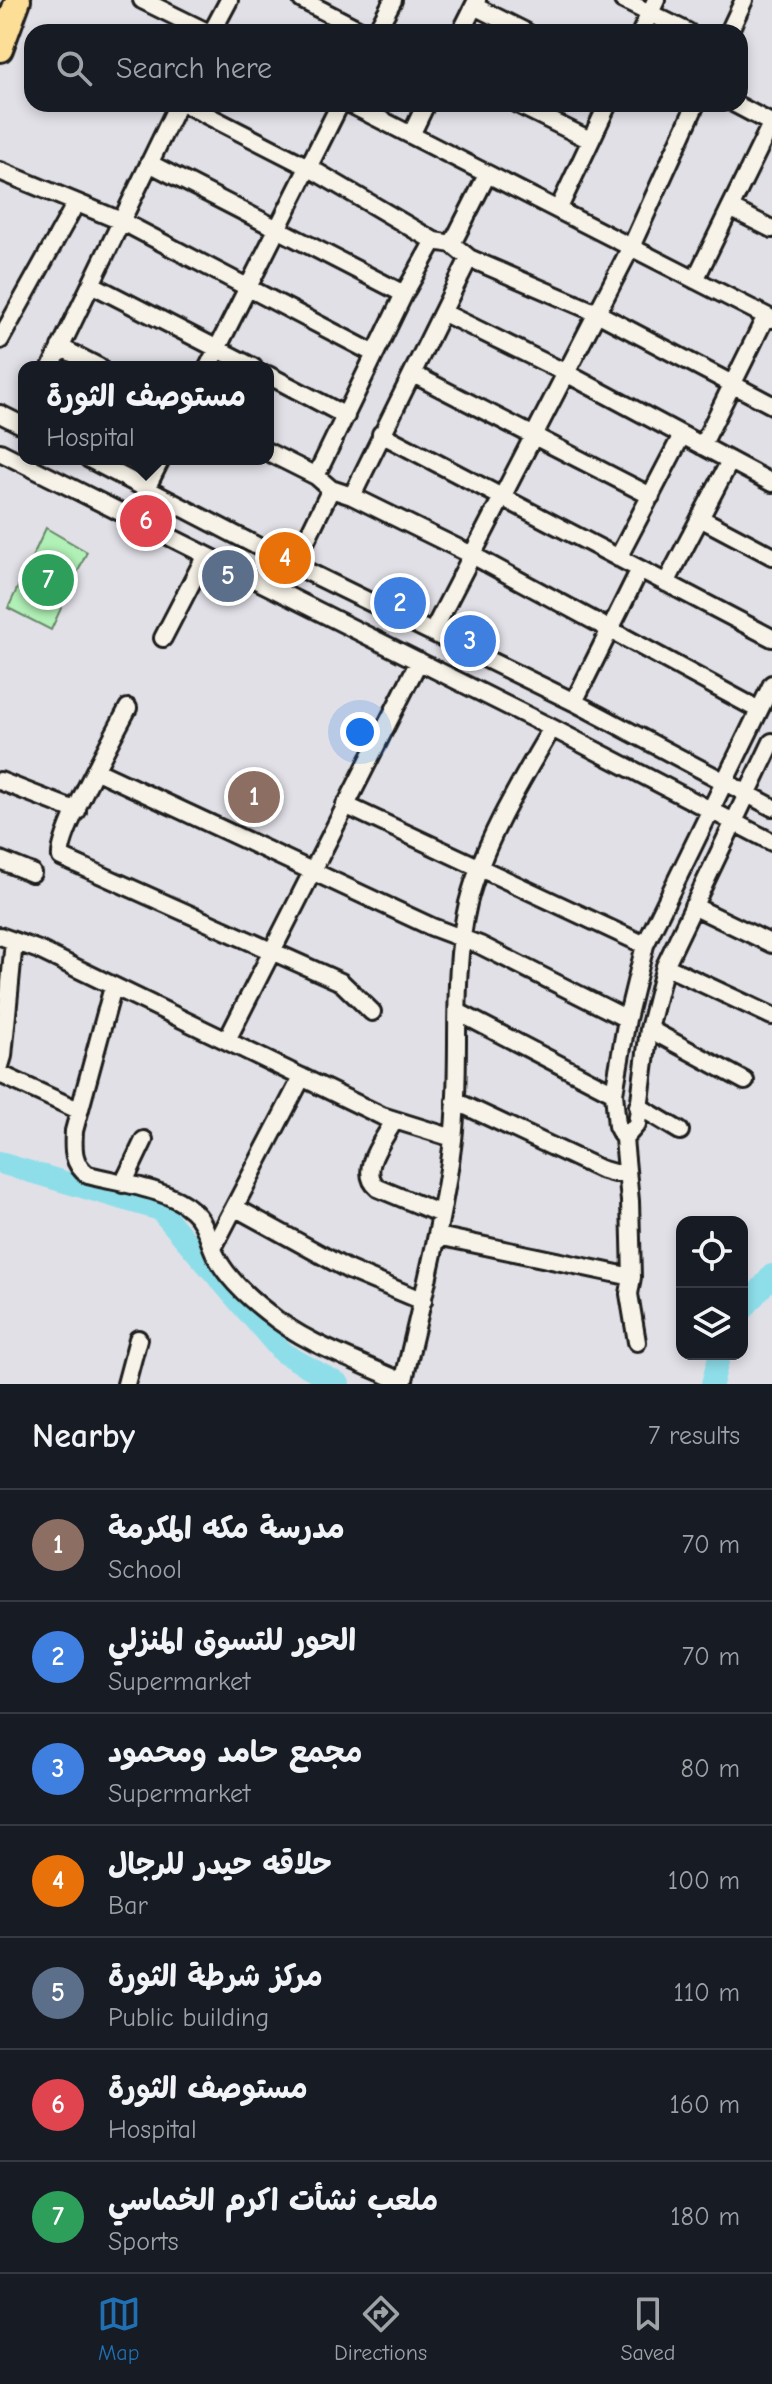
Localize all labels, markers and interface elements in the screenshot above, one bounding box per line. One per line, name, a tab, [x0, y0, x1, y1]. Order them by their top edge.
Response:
search box	[24, 24, 748, 112]
icon: search	[52, 46, 96, 90]
text: Search here	[116, 51, 272, 86]
popup	[18, 361, 274, 465]
text: مستوصف الثورة	[46, 379, 246, 414]
text: Hospital	[46, 423, 135, 453]
pin: 6	[120, 491, 172, 551]
pin: 4	[259, 528, 311, 588]
pin: 5	[202, 546, 254, 606]
pin: 7	[22, 550, 74, 610]
pin: 2	[374, 573, 426, 633]
pin: 3	[444, 611, 496, 671]
your location	[340, 712, 380, 752]
pin: 1	[228, 767, 280, 827]
map controls	[676, 1216, 748, 1360]
button: locate	[676, 1216, 748, 1288]
button: layers	[676, 1288, 748, 1360]
text: Nearby	[32, 1416, 135, 1456]
text: 7 results	[648, 1421, 740, 1451]
text: مدرسة مكه المكرمة	[108, 1511, 345, 1546]
text: 1	[53, 1530, 63, 1560]
text: 70 m	[682, 1530, 740, 1560]
text: School	[108, 1555, 182, 1585]
text: الحور للتسوق المنزلي	[108, 1623, 356, 1658]
text: 2	[52, 1642, 64, 1672]
text: 70 m	[682, 1642, 740, 1672]
text: Supermarket	[108, 1667, 251, 1697]
text: مجمع حامد ومحمود	[108, 1735, 362, 1770]
text: 3	[52, 1754, 64, 1784]
text: 80 m	[681, 1754, 740, 1784]
text: Supermarket	[108, 1779, 251, 1809]
text: حلاقه حيدر للرجال	[108, 1847, 332, 1882]
text: 4	[52, 1866, 64, 1896]
text: 100 m	[668, 1866, 740, 1896]
text: Bar	[108, 1891, 148, 1921]
text: مركز شرطة الثورة	[108, 1959, 323, 1994]
text: 5	[51, 1978, 65, 2008]
text: 110 m	[673, 1978, 740, 2008]
text: Public building	[108, 2003, 269, 2033]
text: مستوصف الثورة	[108, 2071, 308, 2106]
text: 6	[51, 2090, 65, 2120]
text: 160 m	[670, 2090, 740, 2120]
text: Hospital	[108, 2115, 197, 2145]
text: ملعب نشأت اكرم الخماسي	[108, 2183, 438, 2218]
text: 7	[52, 2202, 64, 2232]
text: 180 m	[670, 2202, 740, 2232]
text: Sports	[108, 2227, 179, 2257]
tab: Map	[97, 2292, 141, 2366]
tab: Directions	[334, 2292, 427, 2366]
tab: Saved	[620, 2292, 675, 2366]

